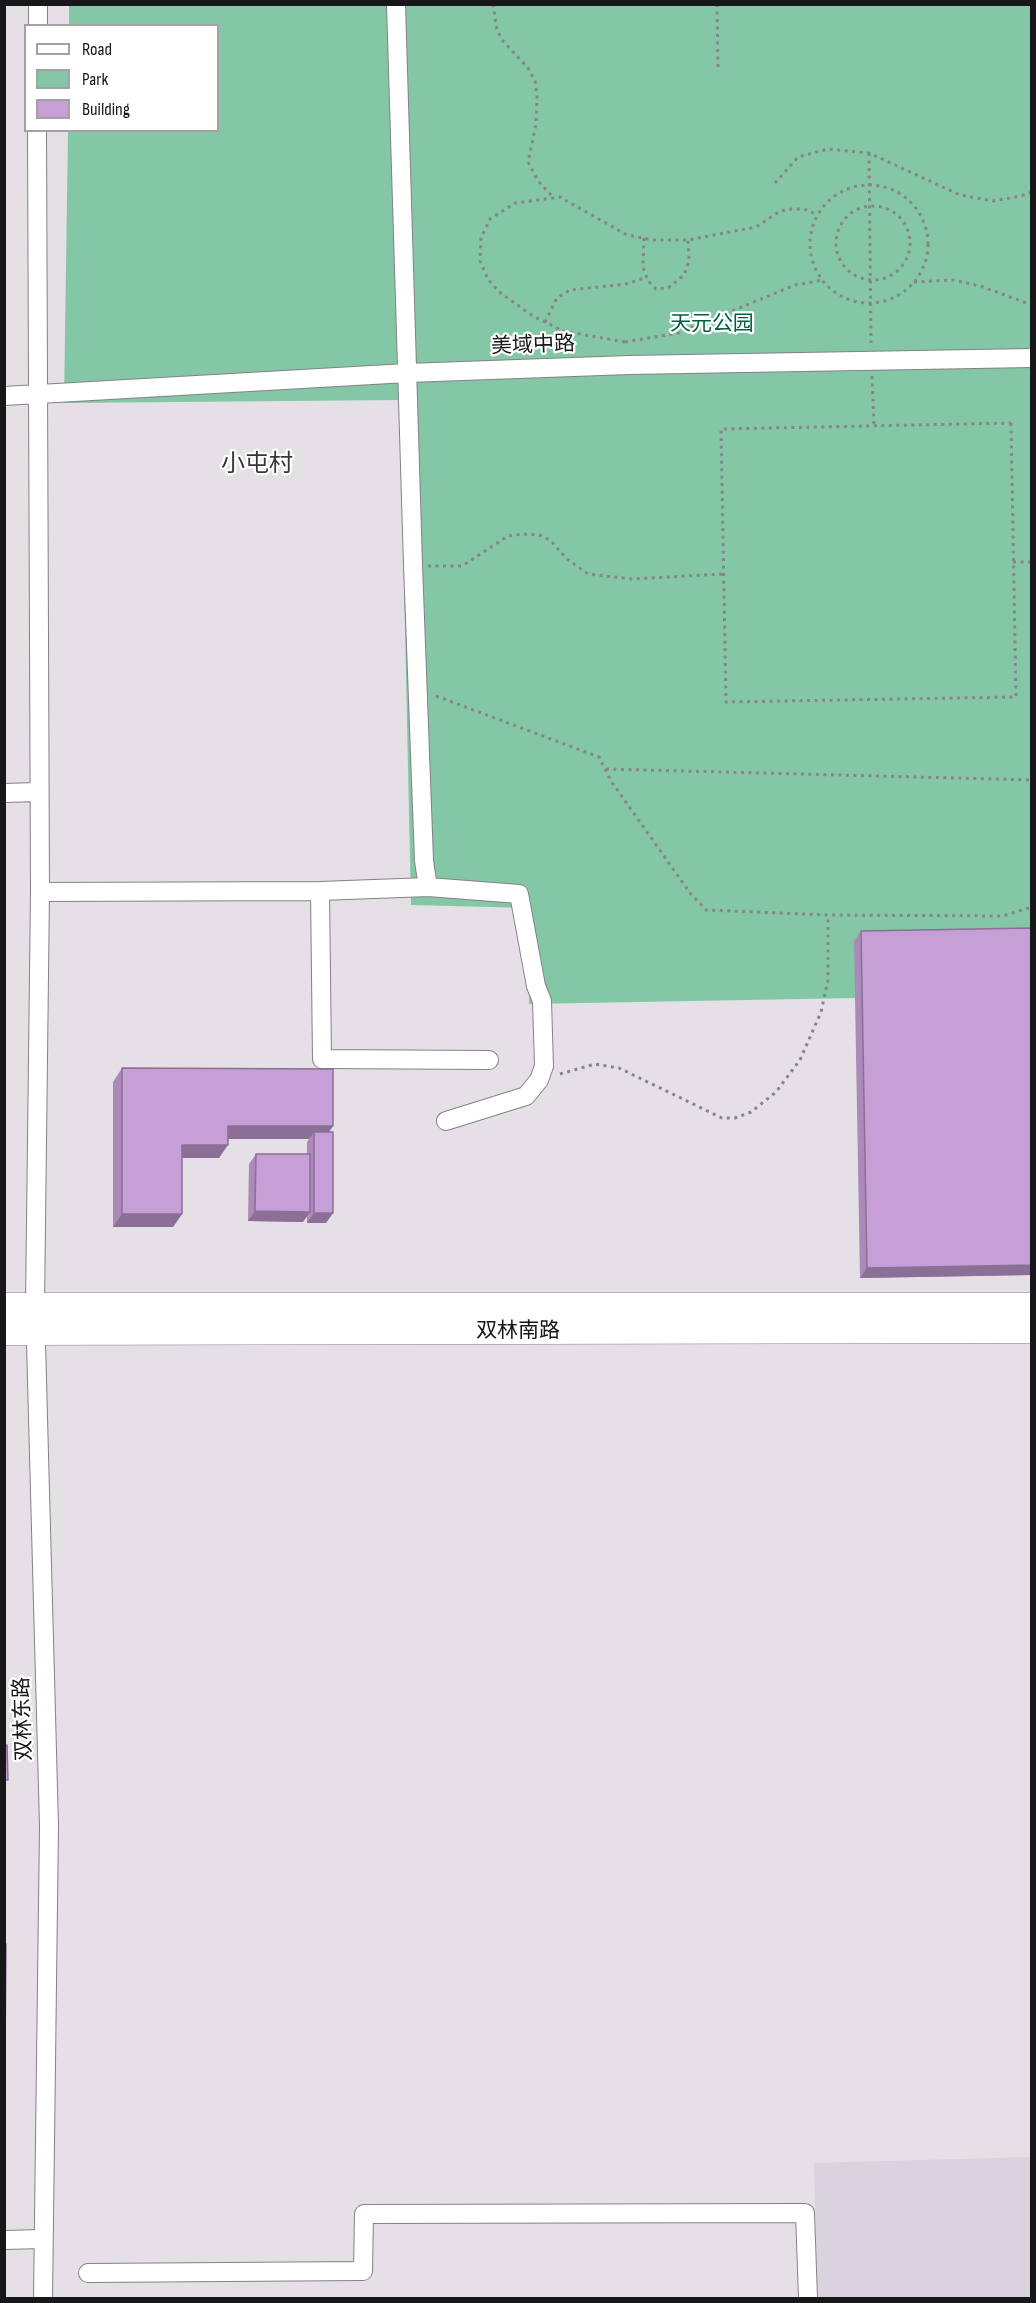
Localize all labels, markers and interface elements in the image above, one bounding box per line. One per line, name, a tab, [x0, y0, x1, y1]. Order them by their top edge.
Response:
legend	[24, 24, 219, 132]
text: Road	[82, 39, 112, 60]
text: Park	[82, 69, 108, 90]
text: Building	[82, 99, 130, 120]
park label: 天元公园	[670, 312, 754, 338]
street label: 美域中路	[491, 332, 575, 360]
district label: 小屯村	[221, 451, 293, 479]
street label: 双林南路	[476, 1319, 560, 1345]
street label: 双林东路	[10, 1677, 38, 1761]

